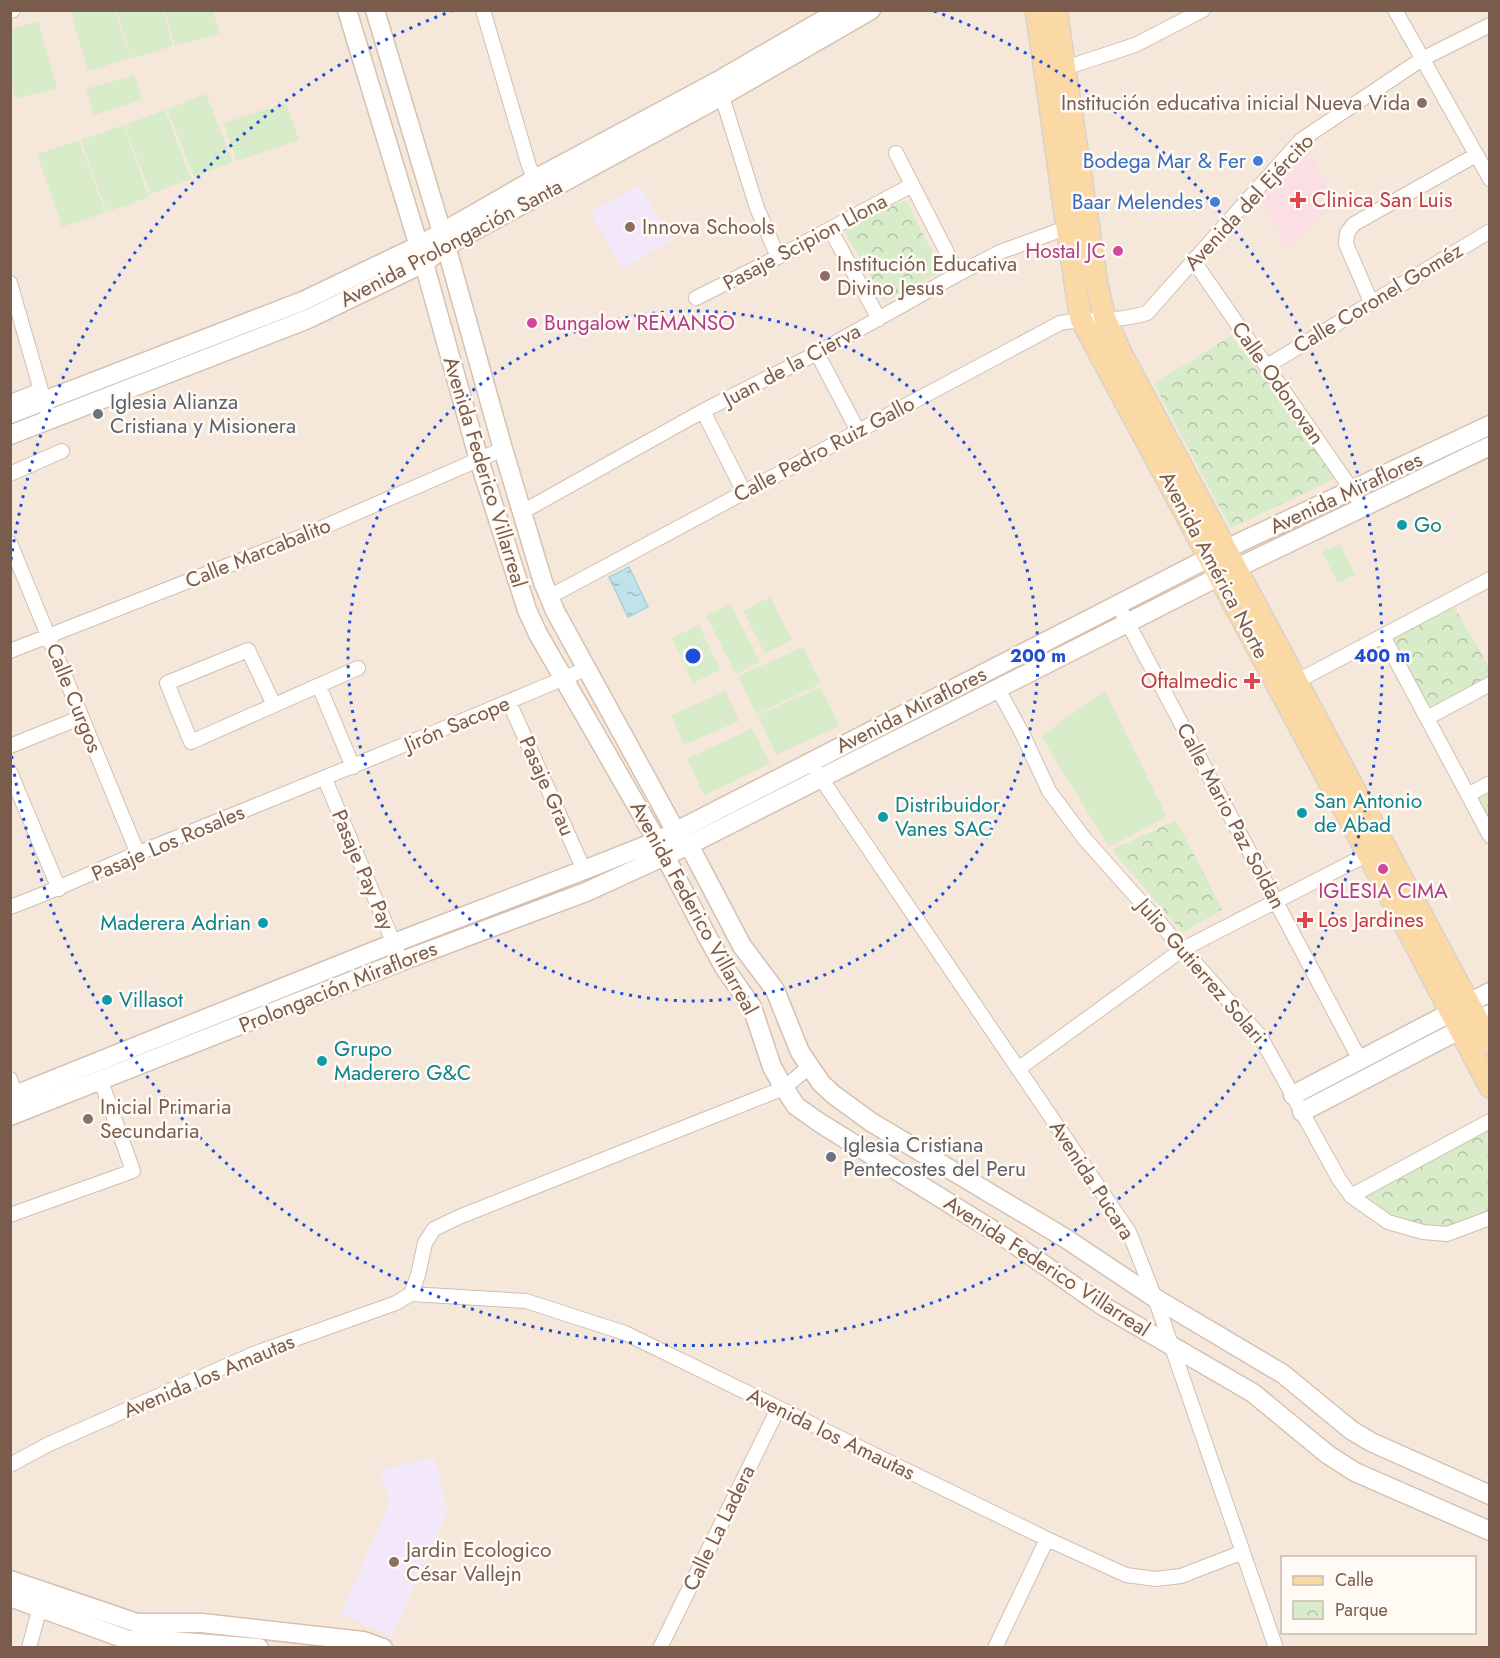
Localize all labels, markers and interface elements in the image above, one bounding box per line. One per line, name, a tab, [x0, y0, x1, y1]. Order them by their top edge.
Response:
place label: Institución educativa inicial Nueva Vida	[1061, 88, 1410, 118]
marker: Institución educativa inicial Nueva Vida	[1415, 96, 1429, 110]
street label: Avenida del Ejército	[1177, 127, 1321, 277]
place label: Bodega Mar & Fer	[1083, 146, 1247, 176]
marker: Bodega Mar & Fer	[1251, 154, 1265, 168]
street label: Avenida Prolongación Santa	[334, 171, 568, 315]
place label: Clinica San Luis	[1312, 185, 1453, 215]
street label: Pasaje Scipion Llona	[718, 186, 892, 298]
place label: Baar Melendes	[1072, 187, 1203, 217]
marker: Clinica San Luis	[1289, 191, 1307, 209]
marker: Baar Melendes	[1208, 195, 1222, 209]
place label: Innova Schools	[642, 212, 775, 242]
marker: Innova Schools	[623, 220, 637, 234]
street label: Calle Coronel Goméz	[1288, 235, 1469, 361]
place label: Hostal JC	[1025, 236, 1106, 266]
marker: Hostal JC	[1111, 244, 1125, 258]
place label: Institución Educativa Divino Jesus	[837, 249, 1017, 303]
marker: Institución Educativa Divino Jesus	[818, 269, 832, 283]
place label: Bungalow REMANSO	[544, 308, 735, 338]
street label: Calle Odonovan	[1224, 315, 1332, 451]
marker: Bungalow REMANSO	[525, 316, 539, 330]
street label: Juan de la Cierva	[715, 316, 866, 415]
street label: Avenida Federico Villarreal	[436, 353, 534, 591]
place label: Iglesia Alianza Cristiana y Misionera	[110, 387, 296, 441]
street label: Calle Pedro Ruiz Gallo	[728, 389, 920, 509]
marker: Iglesia Alianza Cristiana y Misionera	[91, 407, 105, 421]
street label: Avenida Miraflores	[1265, 444, 1427, 542]
street label: Avenida América Norte	[1152, 466, 1276, 664]
street label: Calle Marcabalito	[181, 510, 335, 596]
place label: Go	[1414, 510, 1442, 540]
marker: Go	[1395, 518, 1409, 532]
street label: Calle Curgos	[38, 639, 110, 757]
text: 200 m	[1010, 643, 1066, 669]
text: 400 m	[1354, 643, 1410, 669]
centre of rings	[683, 646, 703, 666]
street label: Avenida Miraflores	[830, 659, 992, 761]
place label: Oftalmedic	[1141, 666, 1238, 696]
marker: Oftalmedic	[1243, 672, 1261, 690]
street label: Jirón Sacope	[397, 688, 515, 761]
street label: Calle Mario Paz Soldan	[1169, 718, 1293, 914]
street label: Pasaje Grau	[512, 731, 582, 841]
place label: San Antonio de Abad	[1314, 786, 1422, 840]
place label: Distribuidor Vanes SAC	[895, 790, 1001, 844]
street label: Avenida Federico Villarreal	[623, 796, 765, 1020]
street label: Pasaje Los Rosales	[87, 797, 249, 889]
street label: Pasaje Pay Pay	[324, 805, 402, 936]
marker: San Antonio de Abad	[1295, 806, 1309, 820]
marker: Distribuidor Vanes SAC	[876, 810, 890, 824]
marker: IGLESIA CIMA	[1376, 862, 1390, 876]
place label: IGLESIA CIMA	[1318, 876, 1448, 906]
street label: Julio Gutierrez Solari	[1127, 890, 1273, 1050]
place label: Los Jardines	[1318, 905, 1424, 935]
place label: Maderera Adrian	[100, 908, 251, 938]
marker: Los Jardines	[1296, 911, 1314, 929]
marker: Maderera Adrian	[256, 916, 270, 930]
street label: Prolongación Miraflores	[234, 934, 442, 1040]
place label: Villasot	[119, 985, 183, 1015]
marker: Villasot	[100, 993, 114, 1007]
place label: Grupo Maderero G&C	[334, 1034, 471, 1088]
marker: Grupo Maderero G&C	[315, 1054, 329, 1068]
place label: Inicial Primaria Secundaria	[100, 1092, 231, 1146]
marker: Inicial Primaria Secundaria	[81, 1112, 95, 1126]
street label: Avenida Pucara	[1042, 1114, 1142, 1246]
place label: Iglesia Cristiana Pentecostes del Peru	[843, 1130, 1026, 1184]
marker: Iglesia Cristiana Pentecostes del Peru	[824, 1150, 838, 1164]
street label: Avenida Federico Villarreal	[938, 1188, 1156, 1344]
street label: Avenida los Amautas	[119, 1326, 299, 1426]
street label: Avenida los Amautas	[742, 1380, 920, 1488]
street label: Calle La Ladera	[676, 1460, 762, 1596]
place label: Jardin Ecologico César Vallejn	[403, 1535, 551, 1589]
marker: Jardin Ecologico César Vallejn	[387, 1555, 401, 1569]
legend	[1281, 1556, 1476, 1634]
text: Calle	[1335, 1567, 1374, 1593]
text: Parque	[1335, 1597, 1388, 1623]

